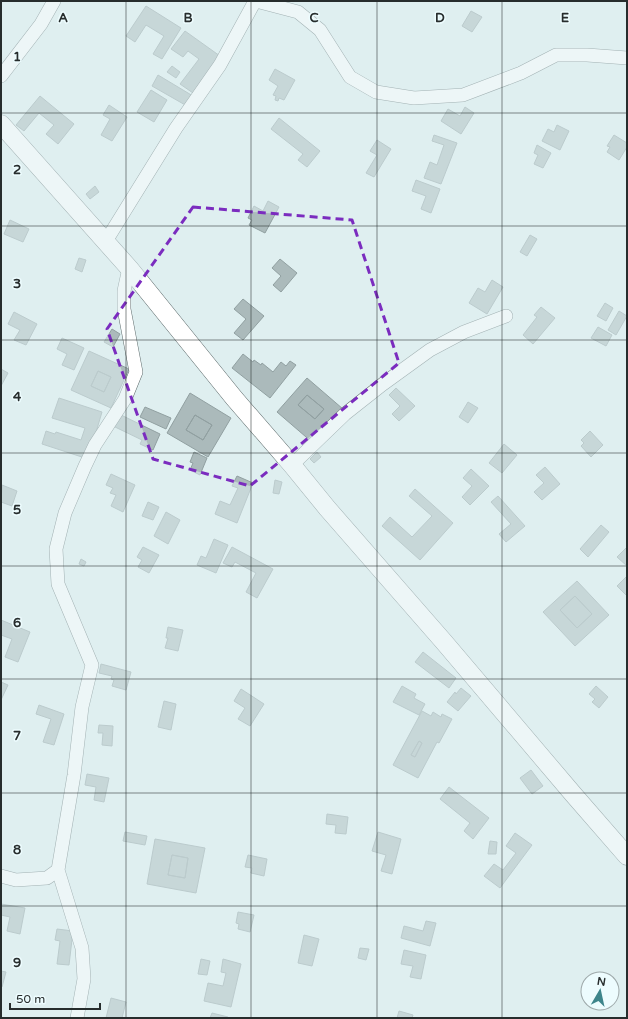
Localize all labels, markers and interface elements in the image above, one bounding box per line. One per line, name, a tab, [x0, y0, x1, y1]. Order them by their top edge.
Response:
text: A	[58, 10, 68, 26]
text: B	[183, 10, 193, 26]
text: C	[309, 10, 319, 26]
text: D	[435, 10, 445, 26]
text: E	[561, 10, 569, 26]
text: 1	[13, 49, 21, 65]
text: 2	[13, 162, 21, 178]
text: 3	[13, 276, 21, 292]
text: 4	[13, 389, 22, 405]
text: 5	[13, 502, 21, 518]
text: 6	[13, 615, 21, 631]
text: 7	[13, 728, 21, 744]
text: 8	[13, 842, 21, 858]
text: 9	[13, 955, 21, 971]
north arrow	[580, 971, 620, 1011]
text: N	[596, 975, 607, 989]
scale bar	[10, 985, 100, 1011]
text: 50 m	[16, 992, 45, 1006]

